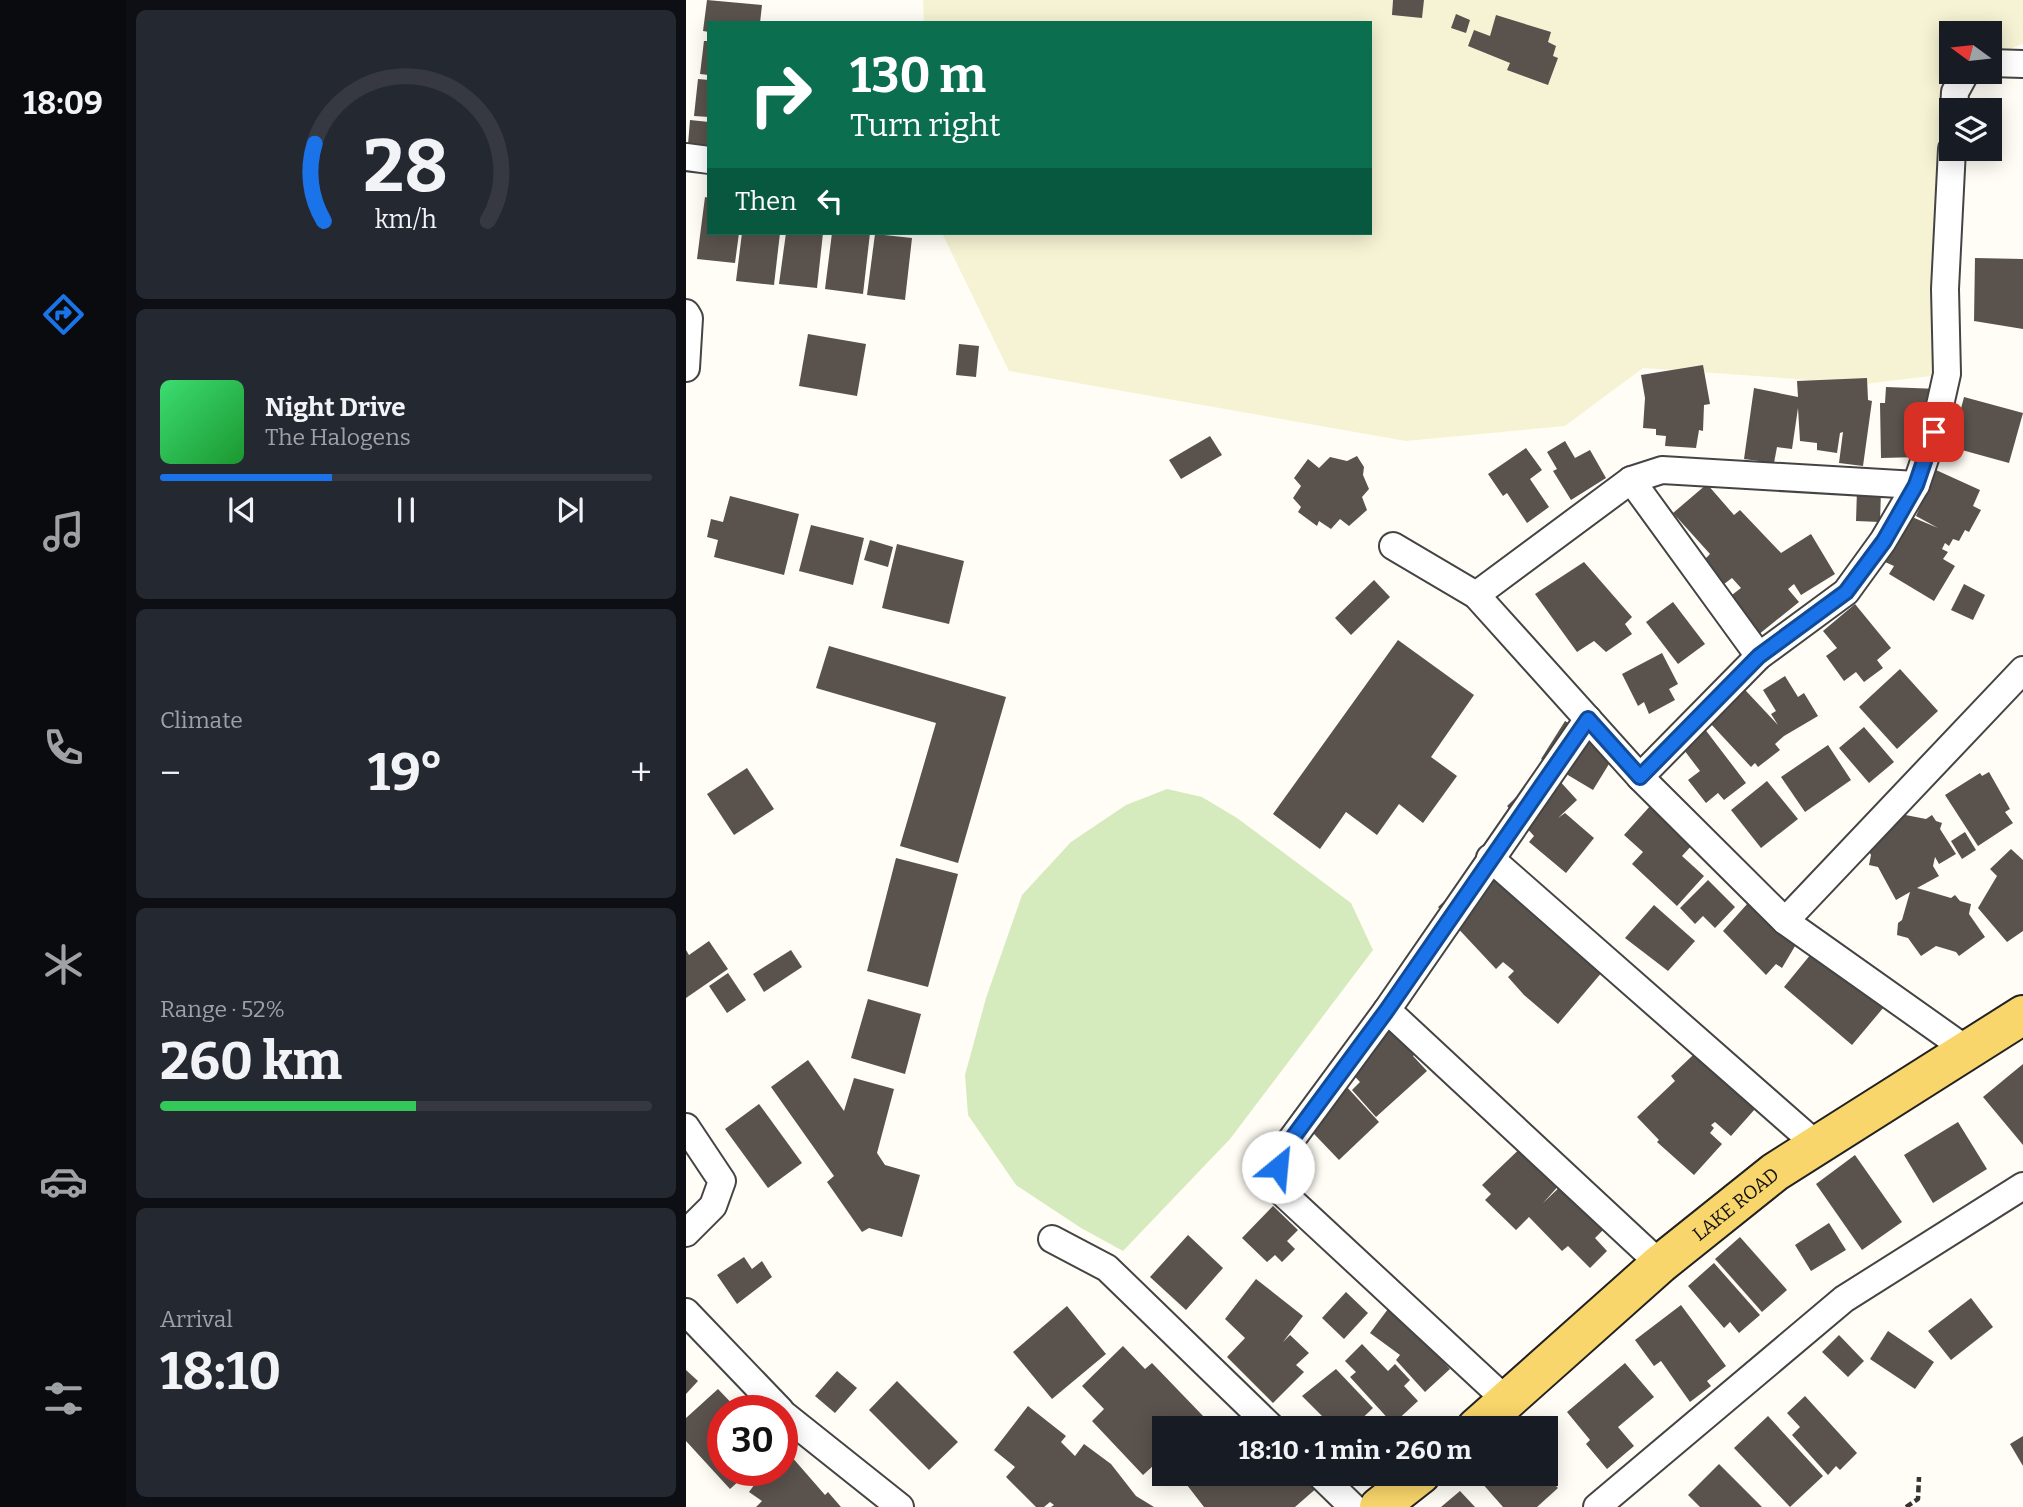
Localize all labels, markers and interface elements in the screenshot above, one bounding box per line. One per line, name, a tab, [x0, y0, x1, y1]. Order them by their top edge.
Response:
north arrow	[1939, 21, 2002, 84]
map controls	[1939, 21, 2002, 161]
text: 130 m	[850, 46, 986, 105]
icon: right	[735, 49, 826, 140]
text: 18:09	[23, 84, 103, 122]
button: layers	[1939, 98, 2002, 161]
text: Turn right	[850, 106, 1001, 144]
text: 28	[364, 123, 448, 210]
icon: left	[811, 182, 849, 220]
text: Then	[735, 186, 797, 217]
text: km/h	[375, 205, 437, 235]
icon: directions	[39, 290, 88, 339]
text: Night Drive	[265, 392, 406, 423]
pin	[1904, 402, 1964, 462]
icon: arrive	[1915, 413, 1953, 451]
text: The Halogens	[265, 423, 411, 451]
icon: previous	[223, 491, 261, 529]
icon: pause	[387, 491, 425, 529]
icon: next	[551, 491, 589, 529]
icon: music	[39, 507, 88, 556]
text: Climate	[160, 706, 243, 734]
icon: phone	[39, 723, 88, 772]
text: 19°	[368, 741, 443, 804]
text: −	[160, 750, 181, 796]
text: +	[630, 750, 652, 796]
icon: climate	[39, 940, 88, 989]
text: Range · 52%	[160, 995, 285, 1023]
text: 260 km	[160, 1030, 342, 1093]
position arrow	[1241, 1130, 1315, 1204]
icon: car	[39, 1157, 88, 1206]
street label: LAKE ROAD	[1688, 1162, 1783, 1245]
text: Arrival	[160, 1305, 233, 1333]
text: 18:10	[160, 1340, 281, 1403]
icon: filters	[39, 1374, 88, 1423]
speed limit sign: 30	[707, 1395, 798, 1486]
text: 18:10 · 1 min · 260 m	[1238, 1435, 1472, 1466]

